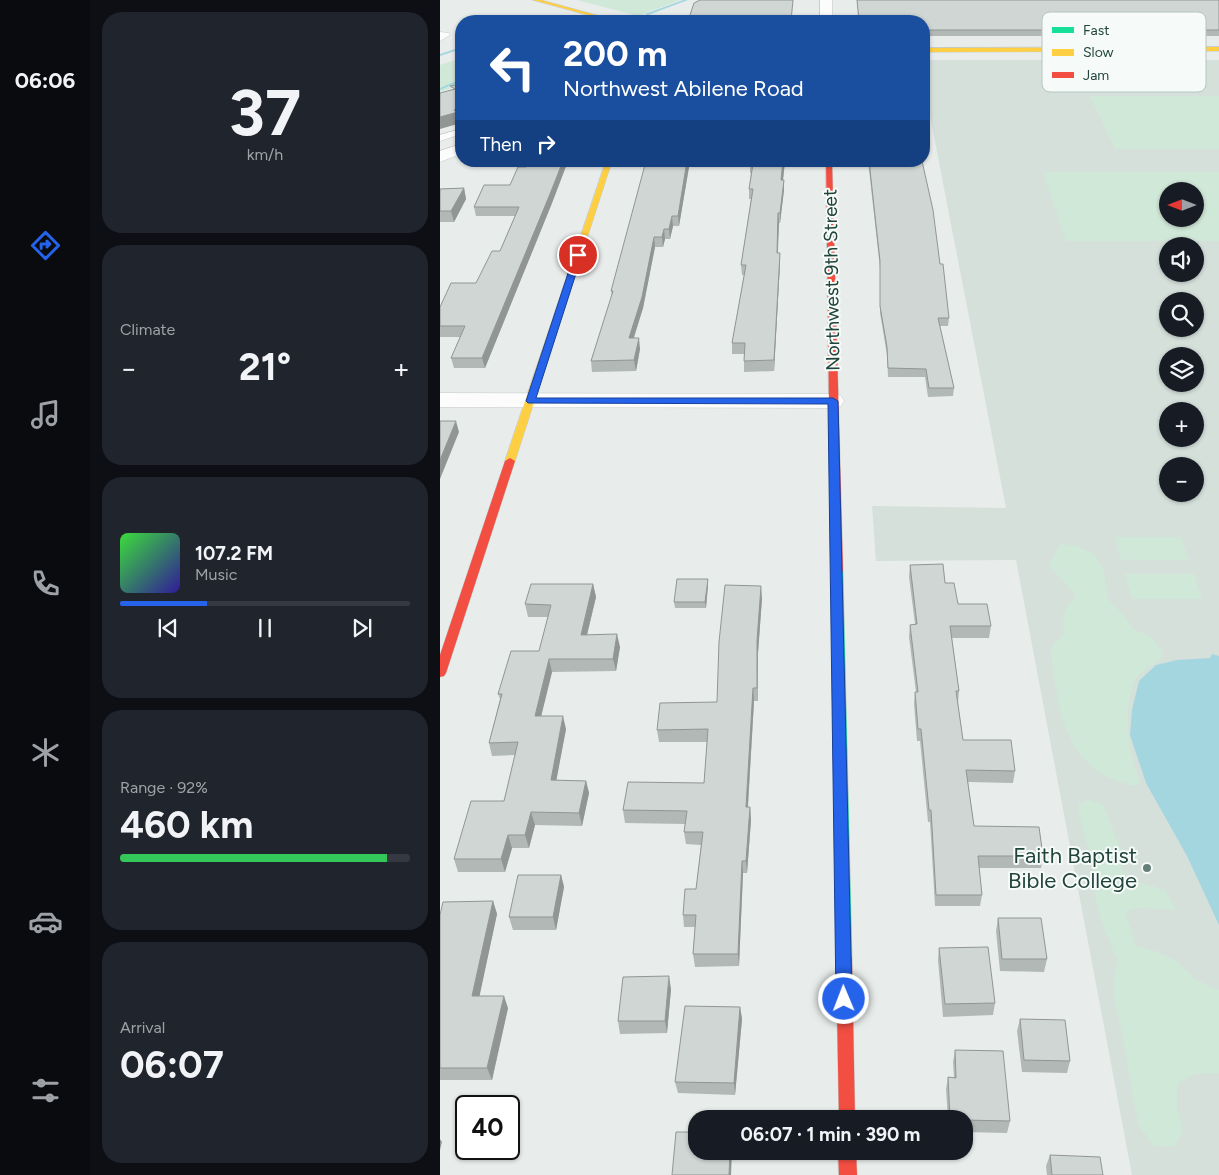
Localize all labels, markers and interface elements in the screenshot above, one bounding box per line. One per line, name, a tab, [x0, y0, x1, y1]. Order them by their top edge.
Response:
legend	[1042, 12, 1206, 92]
text: Fast	[1083, 22, 1109, 39]
text: 200 m	[563, 33, 667, 75]
icon: left	[480, 35, 545, 100]
text: Slow	[1083, 44, 1114, 61]
text: 06:06	[15, 67, 75, 94]
text: Jam	[1083, 67, 1109, 84]
text: 37	[229, 73, 301, 151]
text: Northwest Abilene Road	[563, 75, 804, 102]
icon: right	[532, 130, 560, 158]
text: Then	[480, 133, 522, 156]
text: km/h	[247, 145, 283, 164]
north arrow	[1159, 182, 1204, 228]
map controls	[1159, 182, 1204, 502]
street label: Northwest 9th Street	[818, 189, 845, 371]
icon: directions	[28, 228, 63, 263]
pin	[557, 234, 599, 276]
button: sound	[1159, 237, 1204, 282]
icon: arrive	[564, 241, 592, 269]
button: search	[1159, 292, 1204, 337]
text: Climate	[120, 320, 175, 339]
text: 21°	[239, 344, 291, 390]
button: layers	[1159, 347, 1204, 392]
text: −	[120, 351, 137, 385]
text: +	[393, 351, 410, 385]
icon: music	[28, 397, 63, 432]
button: +	[1159, 402, 1204, 447]
button: −	[1159, 457, 1204, 502]
text: 107.2 FM	[195, 542, 273, 565]
text: Music	[195, 565, 237, 584]
icon: phone	[28, 566, 63, 601]
icon: previous	[154, 614, 182, 642]
icon: pause	[251, 614, 279, 642]
icon: next	[348, 614, 376, 642]
icon: climate	[28, 735, 63, 770]
text: Range · 92%	[120, 778, 208, 797]
text: 460 km	[120, 802, 253, 848]
place label: Faith Baptist Bible College	[1008, 842, 1137, 894]
marker: Faith Baptist Bible College	[1141, 862, 1153, 874]
icon: car	[28, 904, 63, 939]
position arrow	[817, 972, 869, 1024]
text: Arrival	[120, 1018, 165, 1037]
text: 06:07	[120, 1042, 224, 1088]
icon: filters	[28, 1073, 63, 1108]
speed limit sign: 40	[455, 1095, 520, 1160]
text: 06:07 · 1 min · 390 m	[741, 1123, 920, 1146]

